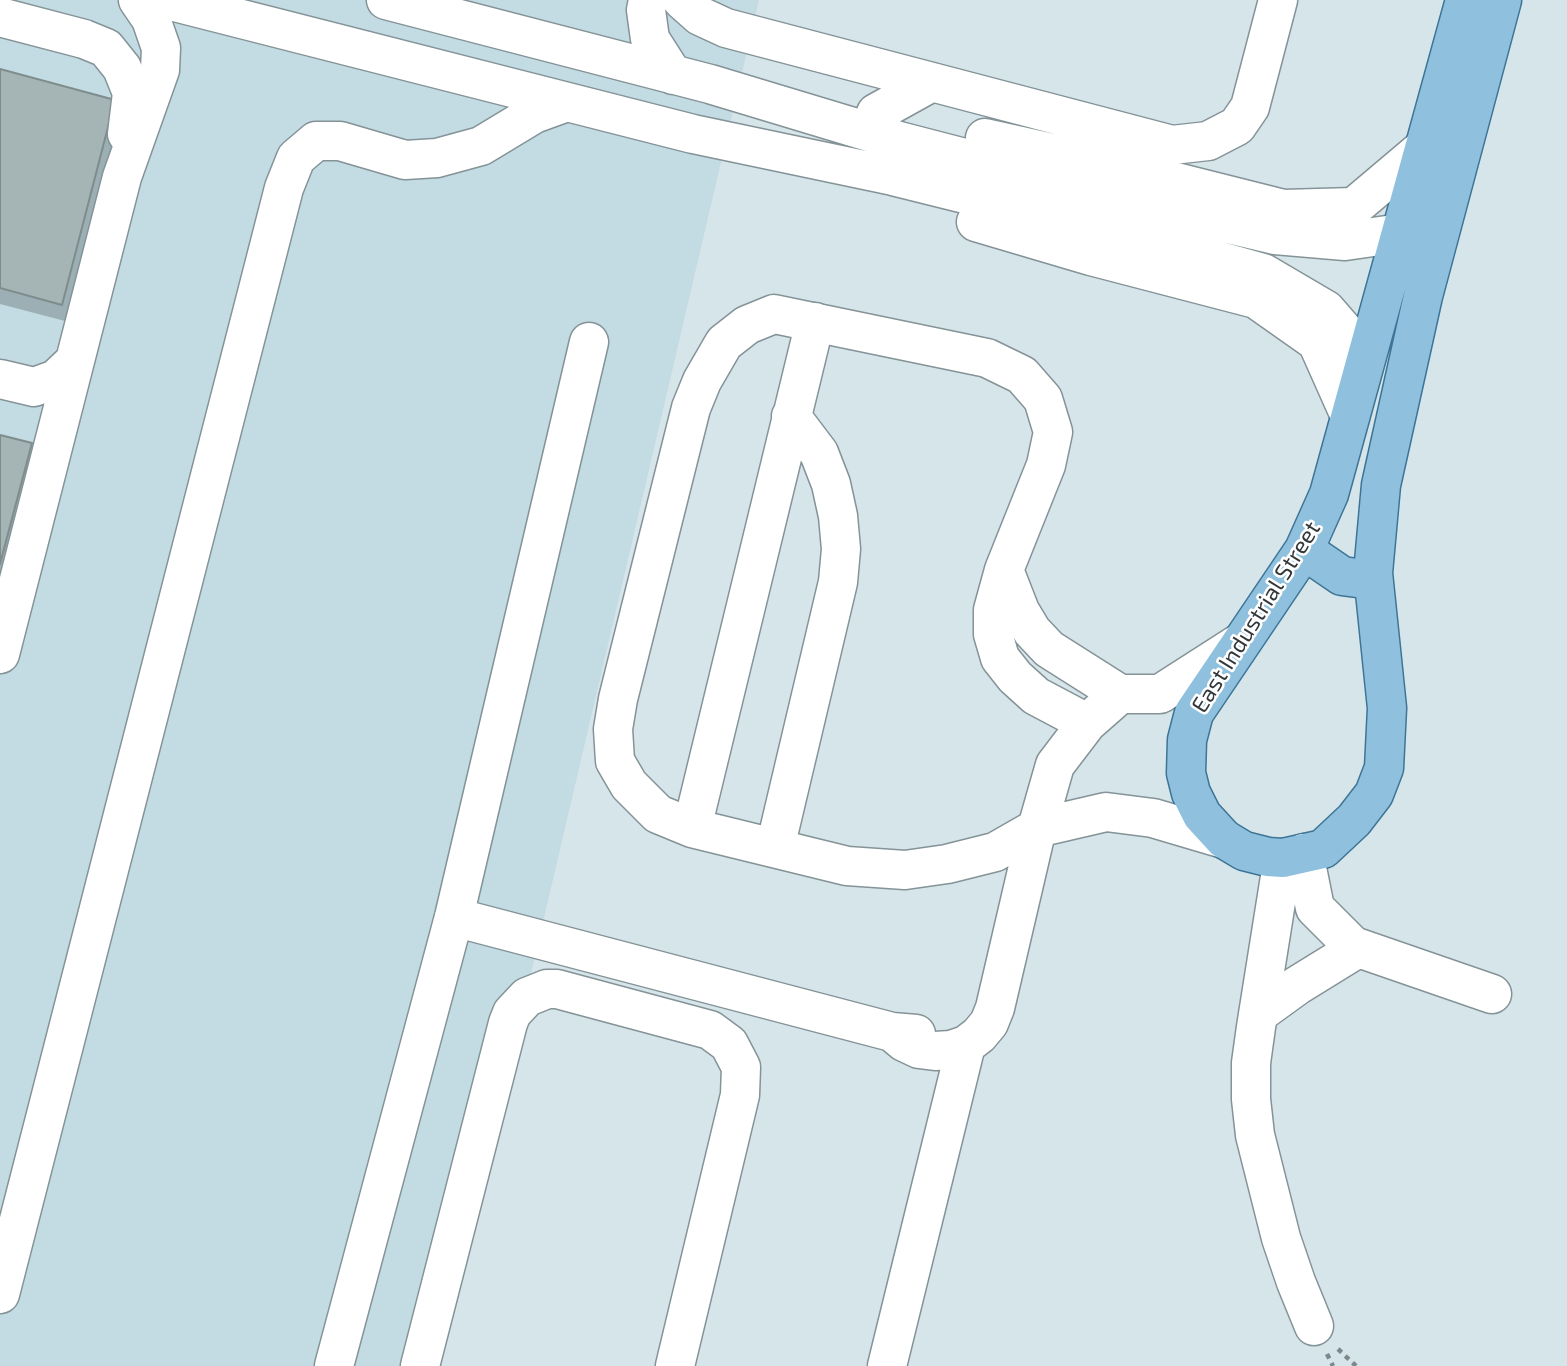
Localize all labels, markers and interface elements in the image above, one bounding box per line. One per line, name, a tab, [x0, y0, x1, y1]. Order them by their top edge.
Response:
street label: East Industrial Street	[1186, 516, 1326, 718]

